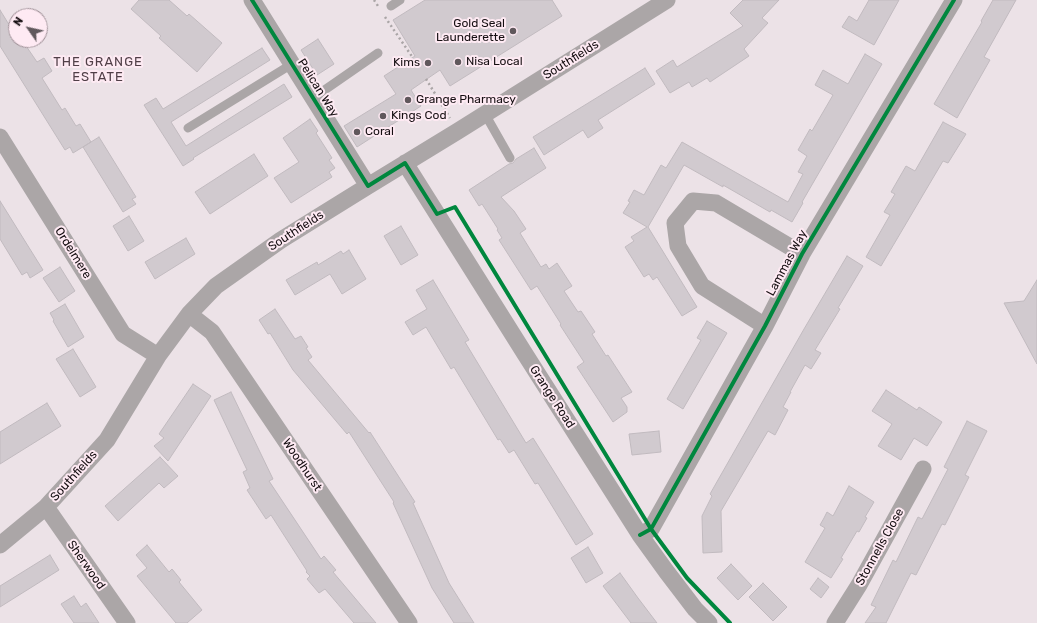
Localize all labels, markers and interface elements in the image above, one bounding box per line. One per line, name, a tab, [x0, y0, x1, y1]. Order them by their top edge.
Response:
north arrow	[8, 8, 48, 48]
text: N	[11, 15, 26, 28]
place label: Gold Seal Launderette	[436, 17, 505, 45]
marker: Gold Seal Launderette	[508, 26, 518, 36]
street label: Southfields	[540, 37, 602, 83]
district label: THE GRANGE ESTATE	[53, 54, 143, 85]
place label: Nisa Local	[466, 55, 523, 69]
street label: Pelican Way	[294, 56, 342, 120]
place label: Kims	[393, 56, 420, 70]
marker: Nisa Local	[453, 57, 463, 67]
marker: Kims	[423, 58, 433, 68]
place label: Grange Pharmacy	[416, 93, 516, 107]
marker: Grange Pharmacy	[403, 95, 413, 105]
place label: Kings Cod	[391, 109, 447, 123]
marker: Kings Cod	[378, 111, 388, 121]
place label: Coral	[365, 125, 394, 139]
marker: Coral	[352, 127, 362, 137]
street label: Southfields	[266, 208, 326, 254]
street label: Ordelmere	[52, 225, 94, 281]
street label: Lammas Way	[764, 227, 810, 299]
street label: Grange Road	[526, 363, 578, 431]
street label: Woodhurst	[279, 436, 325, 494]
street label: Southfields	[48, 448, 100, 504]
street label: Stonnells Close	[853, 506, 907, 588]
street label: Sherwood	[64, 538, 108, 592]

